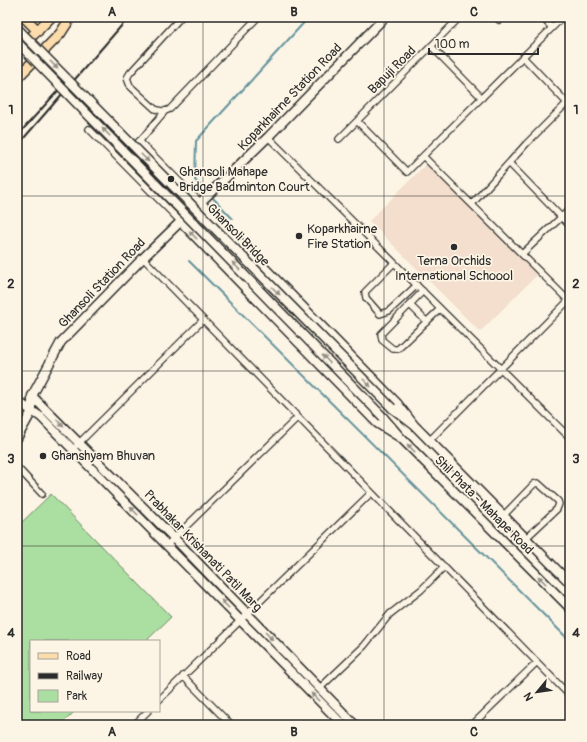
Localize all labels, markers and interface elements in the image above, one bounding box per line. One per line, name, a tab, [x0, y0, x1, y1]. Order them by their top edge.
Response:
text: A	[108, 4, 117, 20]
text: B	[290, 4, 298, 20]
text: C	[470, 4, 478, 20]
scale bar	[429, 30, 538, 56]
text: 100 m	[435, 37, 470, 52]
street label: Koparkhairne Station Road	[235, 40, 345, 154]
street label: Bapuji Road	[365, 43, 419, 97]
one-way arrow	[49, 60, 59, 70]
text: 1	[8, 102, 14, 118]
text: 1	[573, 102, 579, 118]
one-way arrow	[101, 127, 111, 137]
one-way arrow	[140, 153, 150, 163]
place label: Ghansoli Mahape Bridge Badminton Court	[179, 164, 311, 195]
marker: Ghansoli Mahape Bridge Badminton Court	[166, 174, 176, 184]
street label: Ghansoli Bridge	[203, 200, 273, 270]
place label: Koparkhairne Fire Station	[307, 221, 378, 252]
one-way arrow	[188, 230, 198, 240]
marker: Koparkhairne Fire Station	[294, 231, 304, 241]
street label: Ghansoli Station Road	[55, 235, 149, 331]
marker: Terna Orchids International Schoool	[449, 242, 459, 252]
place label: Terna Orchids International Schoool	[395, 253, 513, 284]
one-way arrow	[231, 261, 241, 271]
text: 2	[7, 276, 15, 292]
text: 2	[572, 276, 580, 292]
one-way arrow	[271, 286, 281, 296]
one-way arrow	[321, 354, 331, 364]
one-way arrow	[362, 378, 372, 388]
one-way arrow	[55, 418, 65, 428]
one-way arrow	[406, 443, 416, 453]
place label: Ghanshyam Bhuvan	[51, 448, 155, 464]
text: 3	[7, 451, 15, 467]
marker: Ghanshyam Bhuvan	[38, 451, 48, 461]
text: 3	[572, 451, 580, 467]
street label: Shil Phata - Mahape Road	[431, 452, 537, 558]
street label: Prabhakar Krishanati Patil Marg	[141, 487, 266, 616]
one-way arrow	[129, 506, 138, 516]
one-way arrow	[538, 575, 547, 585]
one-way arrow	[220, 599, 229, 609]
text: 4	[7, 625, 15, 641]
text: 4	[572, 625, 580, 641]
one-way arrow	[264, 631, 274, 641]
legend	[30, 640, 160, 712]
text: Road	[66, 649, 91, 664]
text: Railway	[66, 669, 102, 684]
north arrow	[517, 672, 557, 712]
text: Park	[66, 689, 87, 704]
text: N	[521, 690, 536, 703]
one-way arrow	[310, 692, 320, 702]
text: A	[108, 724, 117, 740]
text: B	[290, 724, 298, 740]
text: C	[470, 724, 478, 740]

